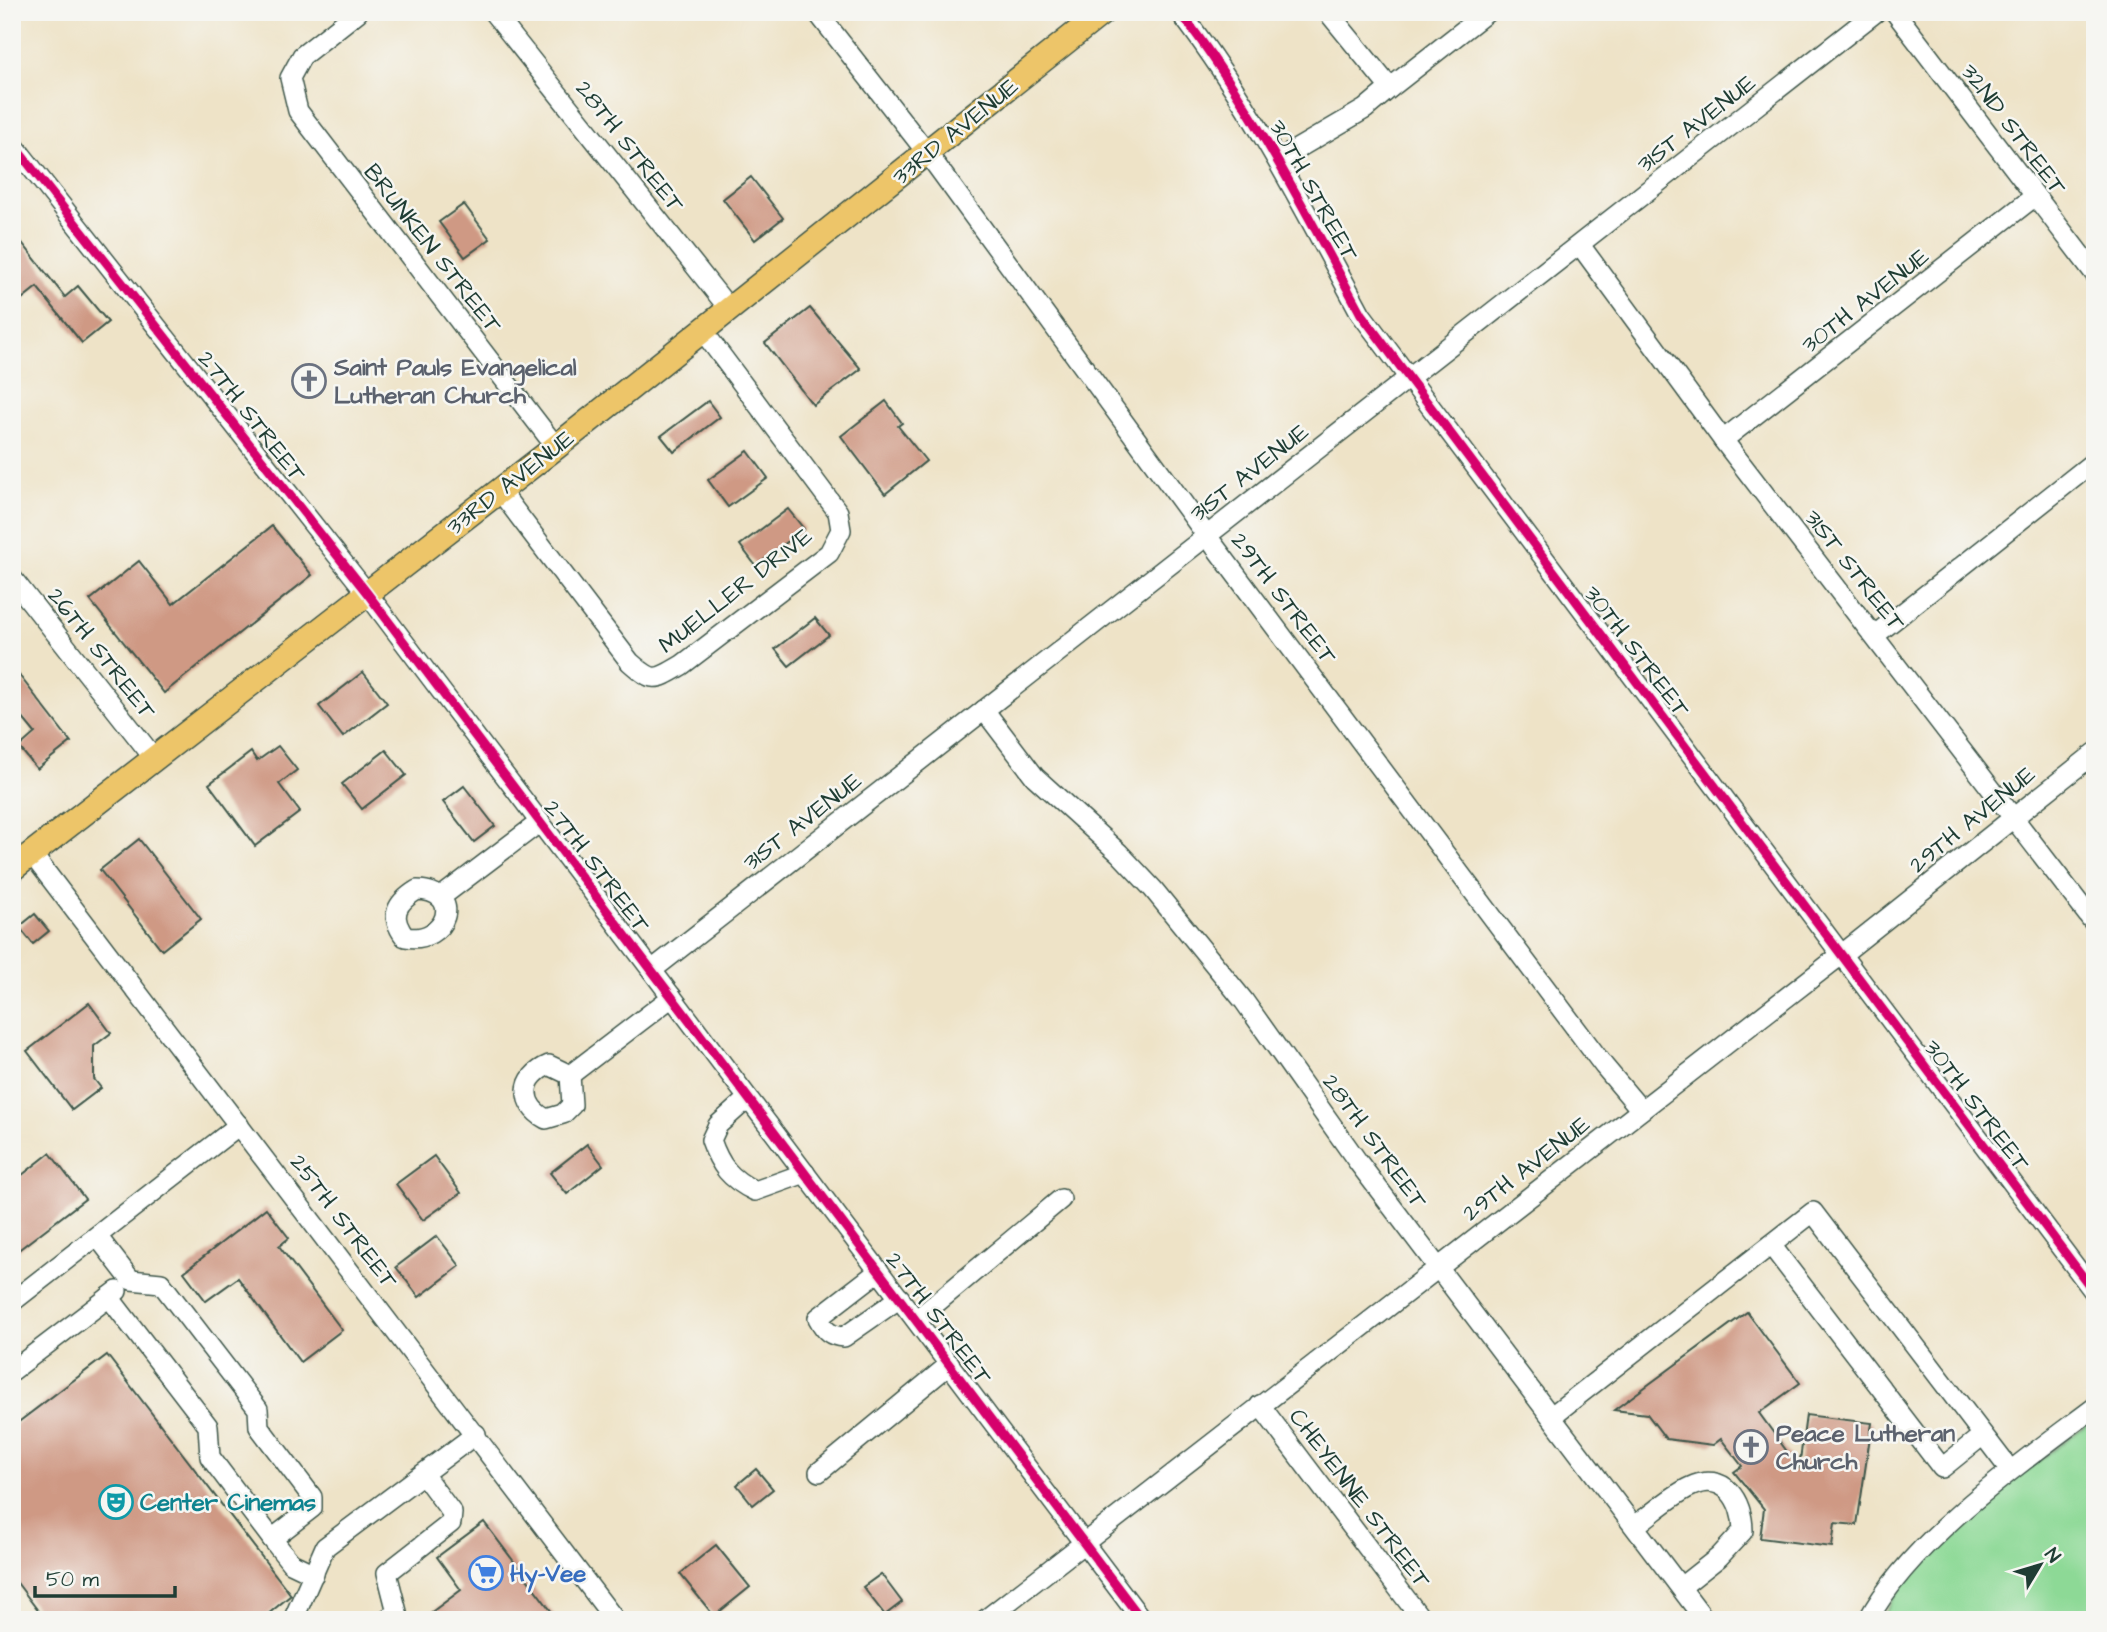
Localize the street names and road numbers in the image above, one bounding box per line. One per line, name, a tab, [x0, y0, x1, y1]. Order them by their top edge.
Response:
street label: 32ND STREET	[1952, 57, 2074, 203]
street label: 31ST AVENUE	[1630, 66, 1763, 181]
street label: 33RD AVENUE	[885, 70, 1026, 193]
street label: 28TH STREET	[567, 73, 692, 220]
street label: 30TH STREET	[1260, 113, 1366, 268]
street label: BRUNKEN STREET	[355, 157, 509, 341]
street label: 30TH AVENUE	[1795, 240, 1937, 362]
street label: 27TH STREET	[189, 344, 313, 490]
street label: 31ST AVENUE	[1183, 415, 1316, 530]
street label: 33RD AVENUE	[439, 422, 582, 544]
street label: 31ST STREET	[1796, 503, 1913, 639]
street label: MUELLER DRIVE	[651, 520, 820, 662]
street label: 29TH STREET	[1222, 526, 1344, 672]
street label: 30TH STREET	[1575, 579, 1697, 725]
street label: 26TH STREET	[39, 581, 163, 727]
street label: 29TH AVENUE	[1902, 758, 2043, 881]
street label: 31ST AVENUE	[736, 764, 869, 879]
street label: 27TH STREET	[535, 793, 657, 940]
street label: 30TH STREET	[1915, 1033, 2037, 1179]
street label: 28TH STREET	[1314, 1067, 1435, 1216]
street label: 29TH AVENUE	[1456, 1108, 1598, 1230]
street label: 25TH STREET	[281, 1147, 405, 1296]
street label: 27TH STREET	[877, 1245, 999, 1392]
street label: CHEYENNE STREET	[1280, 1402, 1438, 1596]

